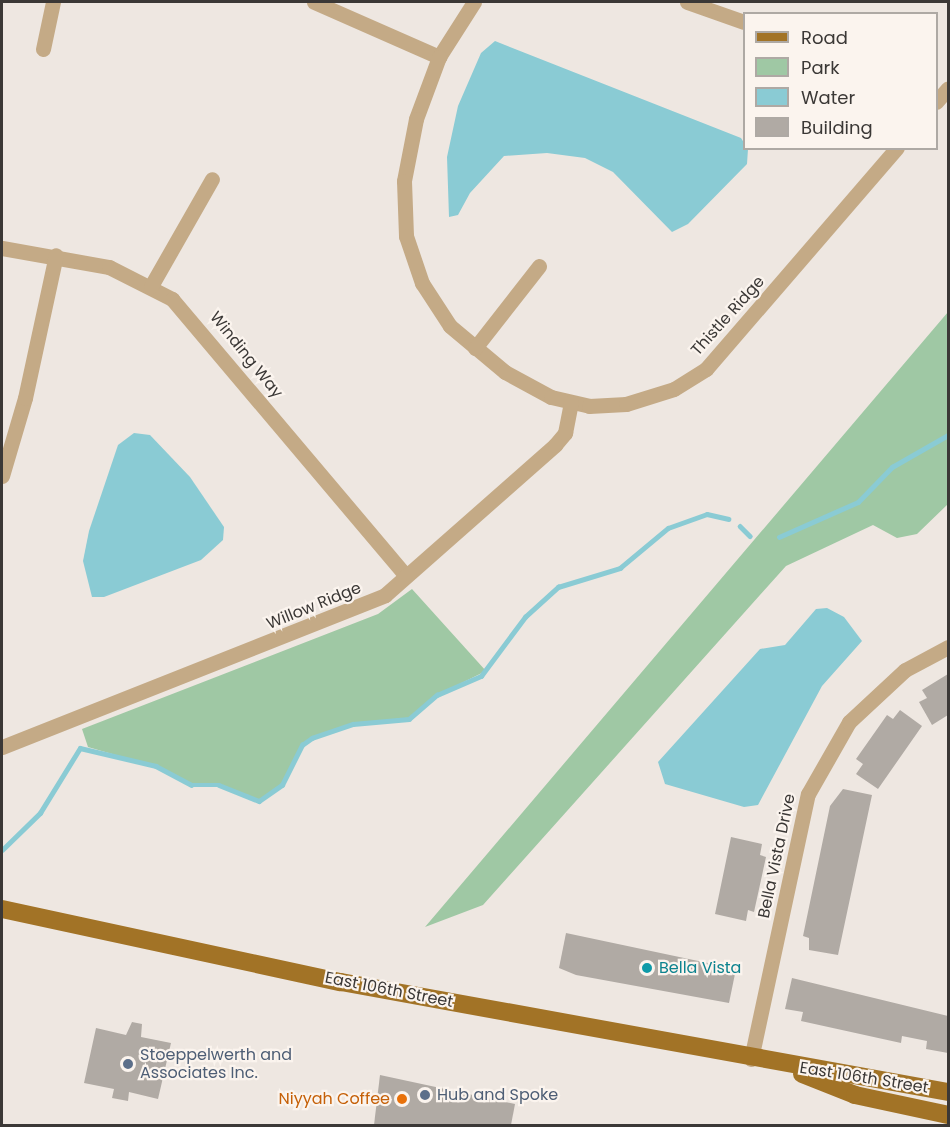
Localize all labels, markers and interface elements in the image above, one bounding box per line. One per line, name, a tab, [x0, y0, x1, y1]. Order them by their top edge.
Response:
legend	[743, 12, 938, 150]
text: Road	[801, 25, 848, 50]
text: Park	[801, 55, 840, 80]
text: Water	[801, 85, 855, 110]
text: Building	[801, 115, 873, 140]
street label: Thistle Ridge	[687, 272, 769, 360]
street label: Winding Way	[205, 308, 287, 402]
street label: Willow Ridge	[264, 578, 364, 634]
street label: Bella Vista Drive	[754, 792, 800, 920]
place label: Bella Vista	[659, 958, 741, 978]
marker: Bella Vista	[640, 961, 654, 975]
street label: East 106th Street	[323, 968, 455, 1012]
place label: Stoeppelwerth and Associates Inc.	[140, 1045, 292, 1083]
marker: Stoeppelwerth and Associates Inc.	[121, 1057, 135, 1071]
street label: East 106th Street	[798, 1058, 930, 1098]
place label: Hub and Spoke	[437, 1085, 558, 1105]
marker: Hub and Spoke	[418, 1088, 432, 1102]
place label: Niyyah Coffee	[279, 1089, 390, 1109]
marker: Niyyah Coffee	[395, 1092, 409, 1106]

